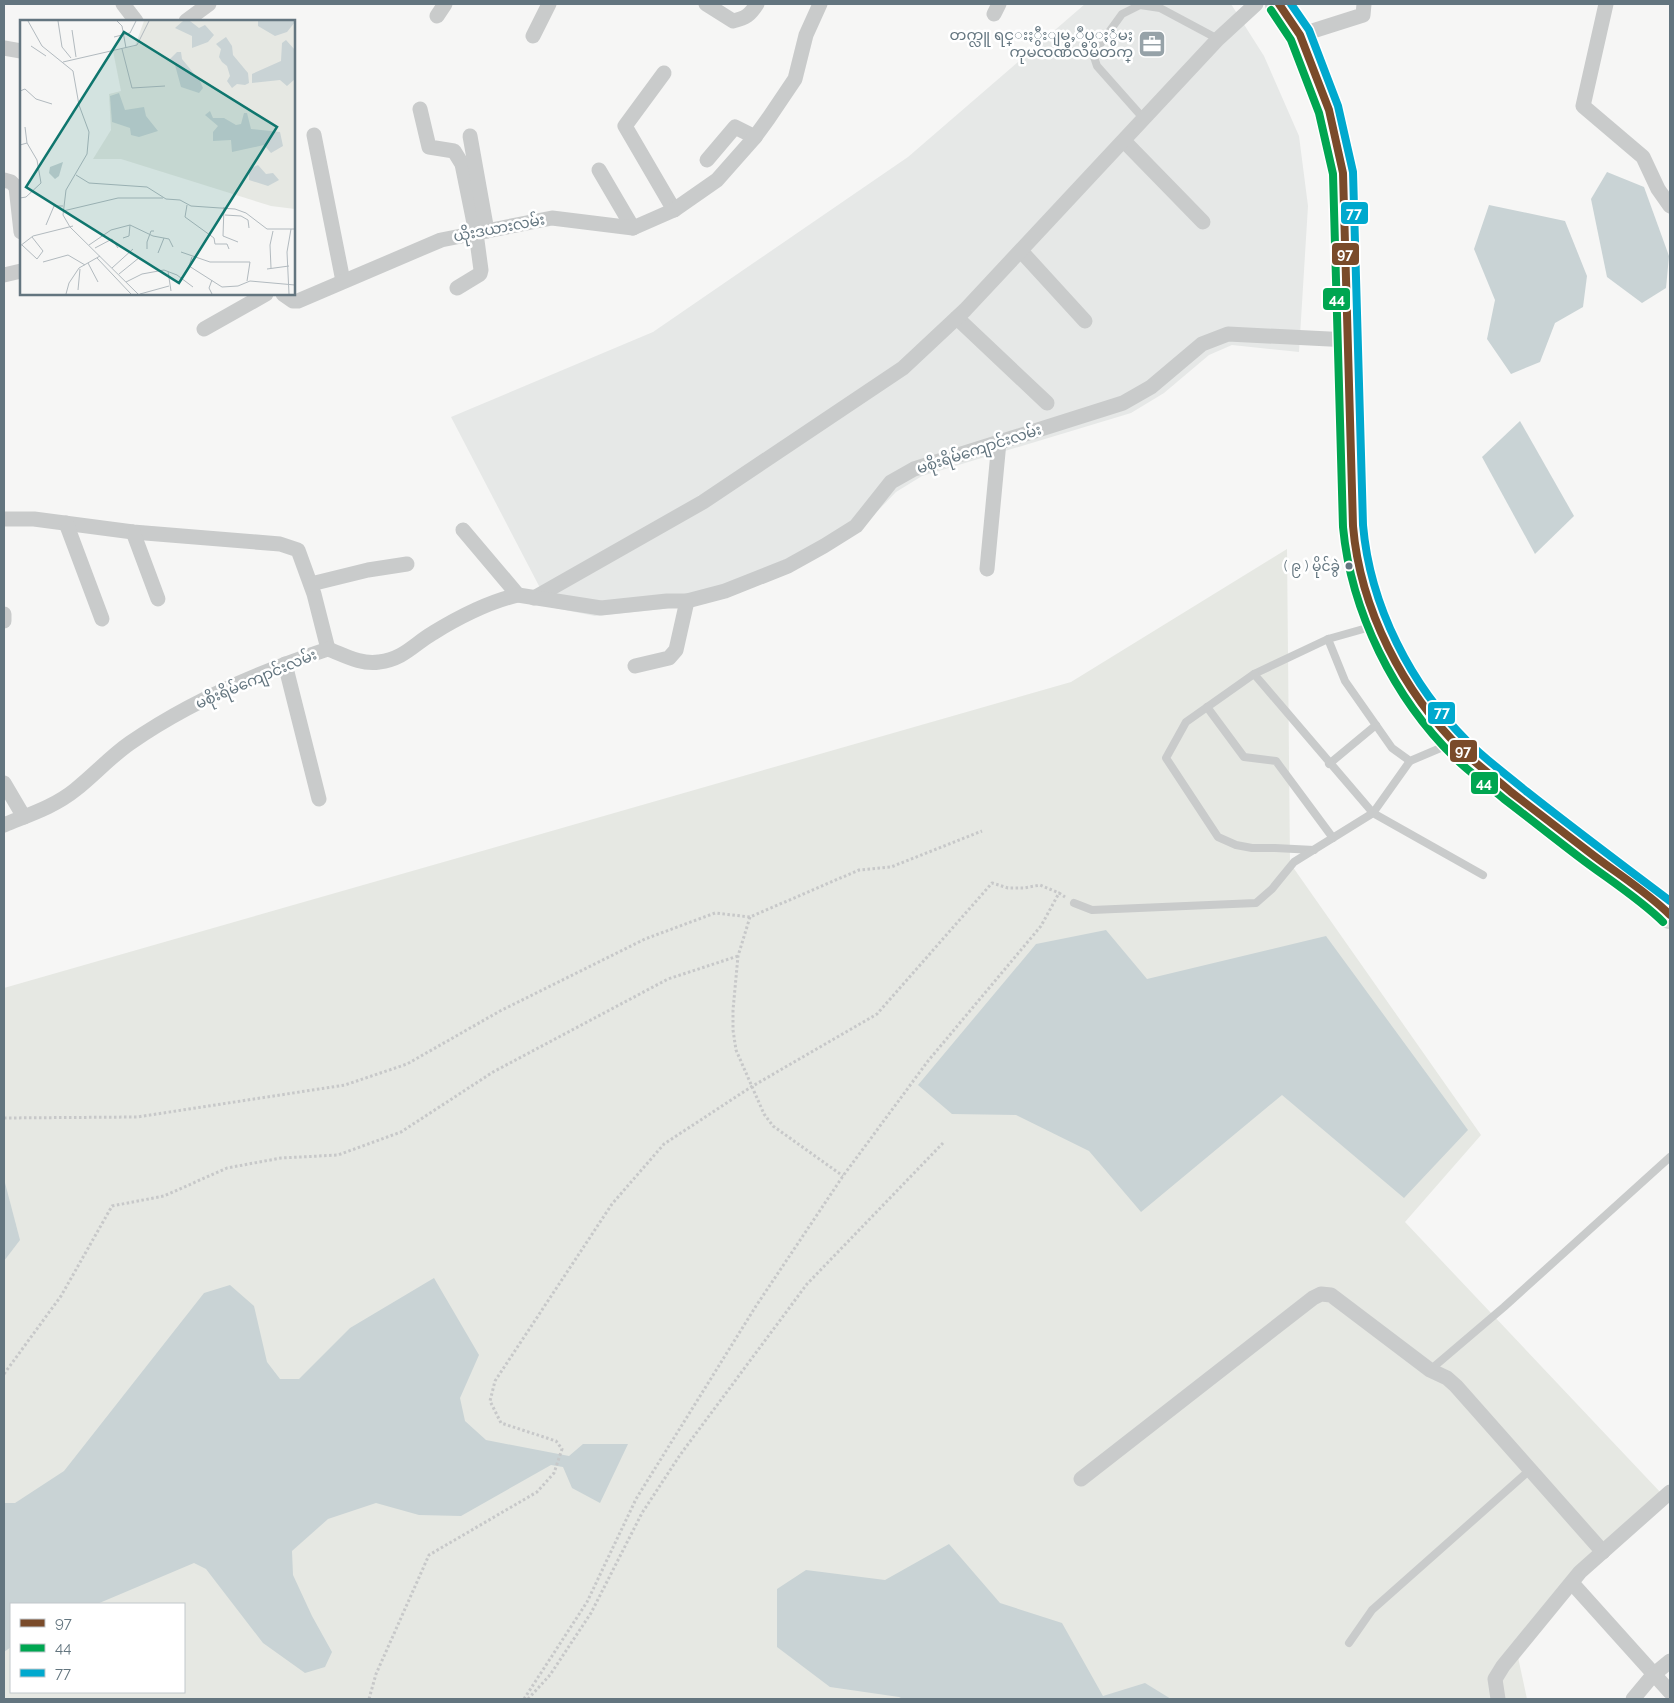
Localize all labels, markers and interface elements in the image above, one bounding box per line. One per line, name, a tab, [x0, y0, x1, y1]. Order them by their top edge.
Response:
inset map	[20, 20, 295, 295]
place label: တက္လူ ရင္းႏွီးျမႇဳပ္ႏွံမႈ ကုမၸဏီလီမိတက္	[950, 26, 1133, 64]
office icon: တက္လူ ရင္းႏွီးျမႇဳပ္ႏွံမႈ ကုမၸဏီလီမိတက္	[1137, 29, 1167, 59]
line badge: 77	[1340, 201, 1369, 225]
text: 77	[1346, 205, 1362, 221]
street label: ယိုးဒယားလမ်း	[452, 209, 547, 249]
line badge: 97	[1331, 242, 1360, 266]
text: 97	[1337, 246, 1353, 262]
line badge: 44	[1322, 287, 1351, 311]
text: 44	[1329, 291, 1345, 307]
street label: မစိုးရိမ်ကျောင်းလမ်း	[914, 419, 1044, 480]
place label: ( ၉ ) မိုင်ခွဲ	[1284, 556, 1340, 578]
marker: ( ၉ ) မိုင်ခွဲ	[1344, 561, 1354, 571]
street label: မစိုးရိမ်ကျောင်းလမ်း	[192, 644, 320, 715]
line badge: 77	[1427, 701, 1456, 725]
text: 77	[1434, 704, 1450, 720]
line badge: 97	[1449, 739, 1478, 763]
text: 97	[1455, 743, 1471, 759]
line badge: 44	[1470, 771, 1499, 795]
text: 44	[1476, 775, 1492, 791]
legend	[10, 1603, 185, 1693]
text: 97	[55, 1614, 72, 1632]
text: 44	[55, 1639, 71, 1657]
text: 77	[55, 1664, 71, 1682]

